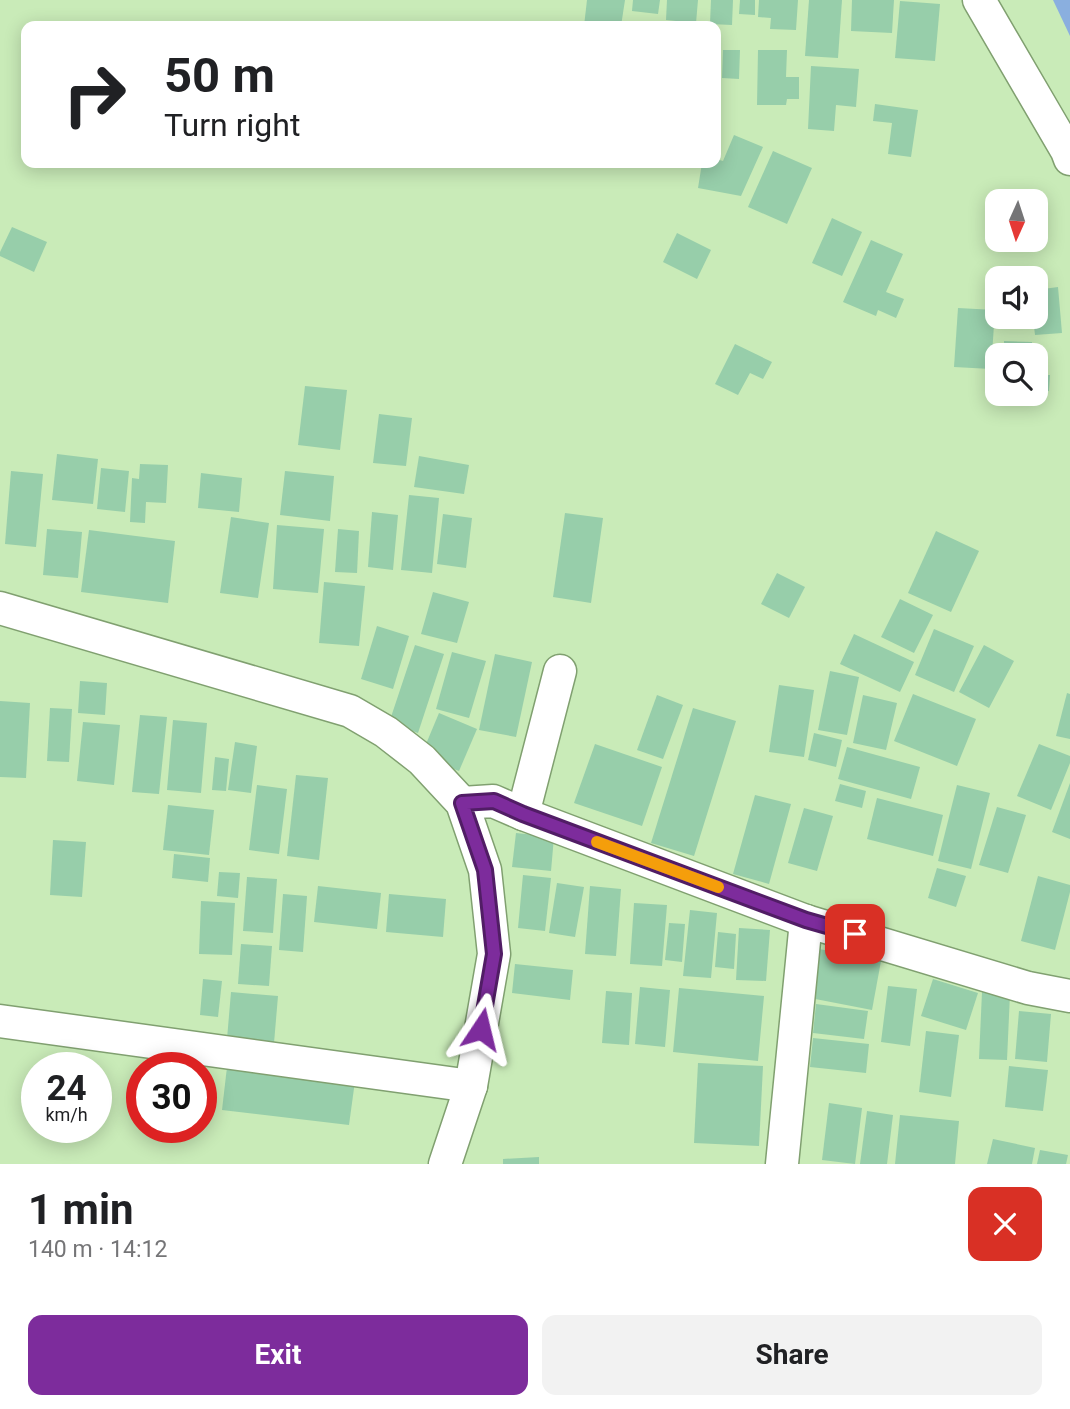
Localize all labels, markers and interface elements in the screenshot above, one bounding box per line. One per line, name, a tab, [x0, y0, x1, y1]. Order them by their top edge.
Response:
text: 50 m	[164, 47, 275, 104]
icon: right	[49, 49, 140, 140]
text: Turn right	[164, 106, 300, 144]
north arrow	[985, 189, 1048, 252]
map controls	[985, 189, 1048, 406]
button: sound	[985, 266, 1048, 329]
button: search	[985, 343, 1048, 406]
pin	[825, 904, 885, 964]
icon: arrive	[836, 915, 874, 953]
position arrow	[444, 992, 518, 1066]
speed limit sign: 30	[126, 1052, 217, 1143]
text: 24	[46, 1068, 87, 1109]
text: km/h	[45, 1104, 88, 1125]
text: 1 min	[28, 1185, 134, 1234]
button: close	[968, 1187, 1042, 1261]
text: 140 m · 14:12	[28, 1236, 167, 1263]
button: Exit	[28, 1315, 528, 1395]
button: Share	[542, 1315, 1042, 1395]

